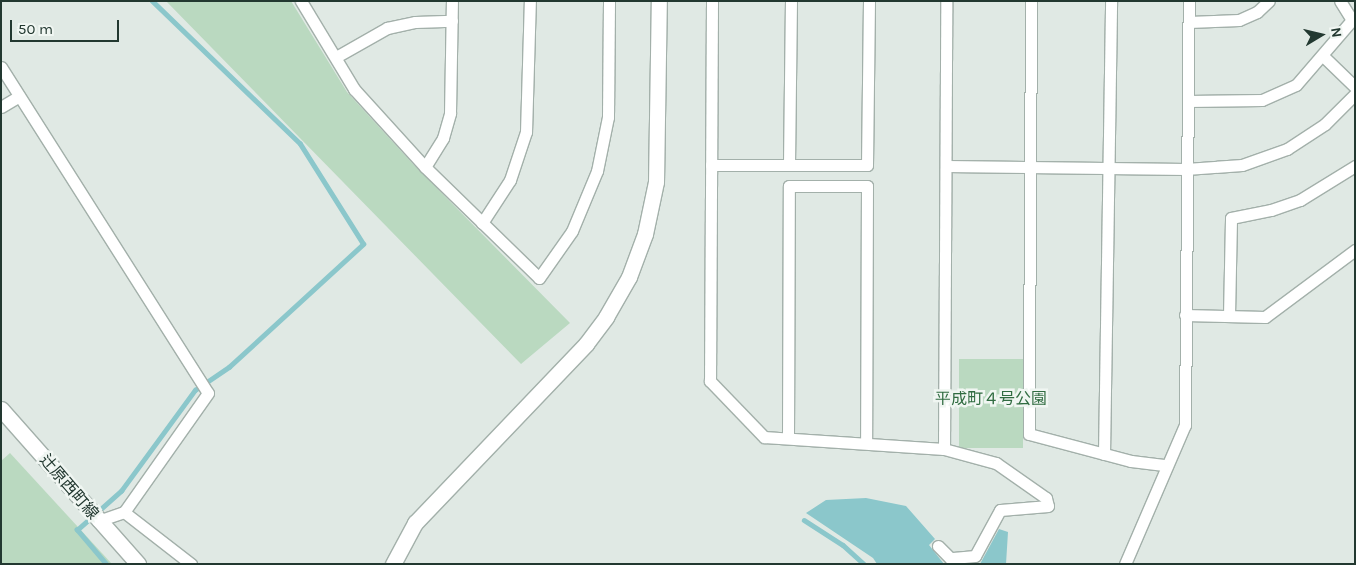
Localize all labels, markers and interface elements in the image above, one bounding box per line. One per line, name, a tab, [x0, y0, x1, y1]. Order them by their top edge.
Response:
scale bar	[12, 10, 121, 42]
north arrow	[1296, 10, 1346, 60]
text: 50 m	[18, 20, 53, 38]
text: N	[1327, 26, 1345, 39]
park label: 平成町４号公園	[935, 389, 1047, 409]
street label: 辻原西町線	[36, 451, 102, 523]

